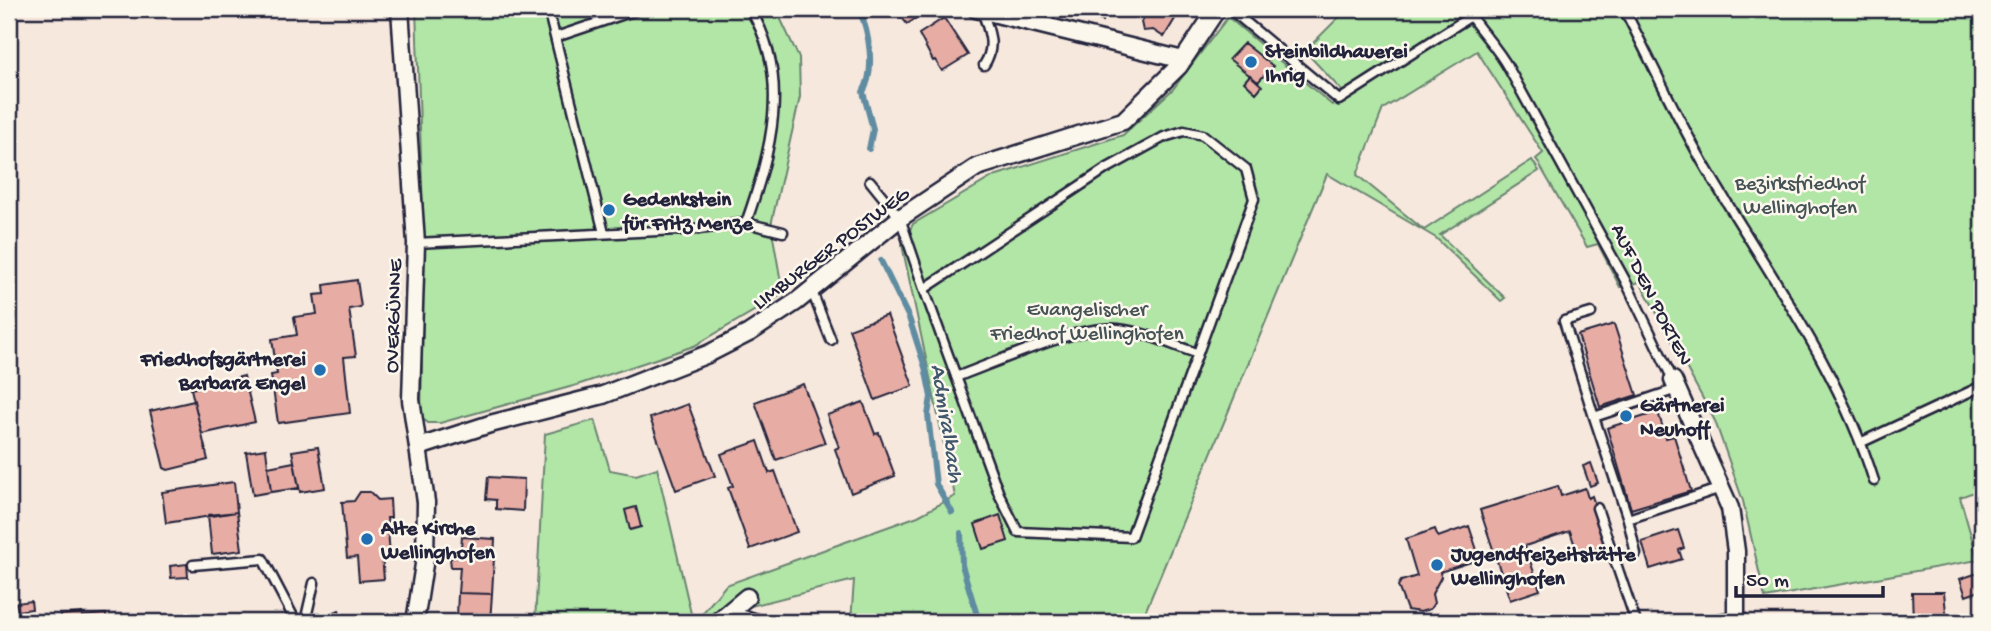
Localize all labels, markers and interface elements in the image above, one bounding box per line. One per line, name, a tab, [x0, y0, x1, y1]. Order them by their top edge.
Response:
place label: Steinbildhauerei Ihrig	[1265, 41, 1408, 90]
marker: Steinbildhauerei Ihrig	[1243, 54, 1259, 70]
park label: Bezirksfriedhof Wellinghofen	[1734, 173, 1867, 222]
street label: LIMBURGER POSTWEG	[749, 182, 916, 317]
place label: Gedenkstein für Fritz Menze	[622, 189, 754, 238]
marker: Gedenkstein für Fritz Menze	[601, 202, 617, 218]
street label: AUF DEN PORTEN	[1603, 220, 1696, 371]
street label: OVERGÜNNE	[381, 258, 410, 374]
park label: Evangelischer Friedhof Wellinghofen	[989, 299, 1184, 348]
place label: Friedhofsgärtnerei Barbara Engel	[140, 349, 306, 398]
marker: Friedhofsgärtnerei Barbara Engel	[312, 362, 328, 378]
water label: Admiralbach	[923, 362, 968, 485]
place label: Gärtnerei Neuhoff	[1640, 395, 1725, 444]
marker: Gärtnerei Neuhoff	[1618, 408, 1634, 424]
place label: Alte Kirche Wellinghofen	[380, 518, 496, 567]
marker: Alte Kirche Wellinghofen	[359, 531, 375, 547]
place label: Jugendfreizeitstätte Wellinghofen	[1450, 544, 1637, 593]
scale bar	[1736, 554, 1882, 598]
marker: Jugendfreizeitstätte Wellinghofen	[1429, 557, 1445, 573]
text: 50 m	[1746, 570, 1789, 595]

